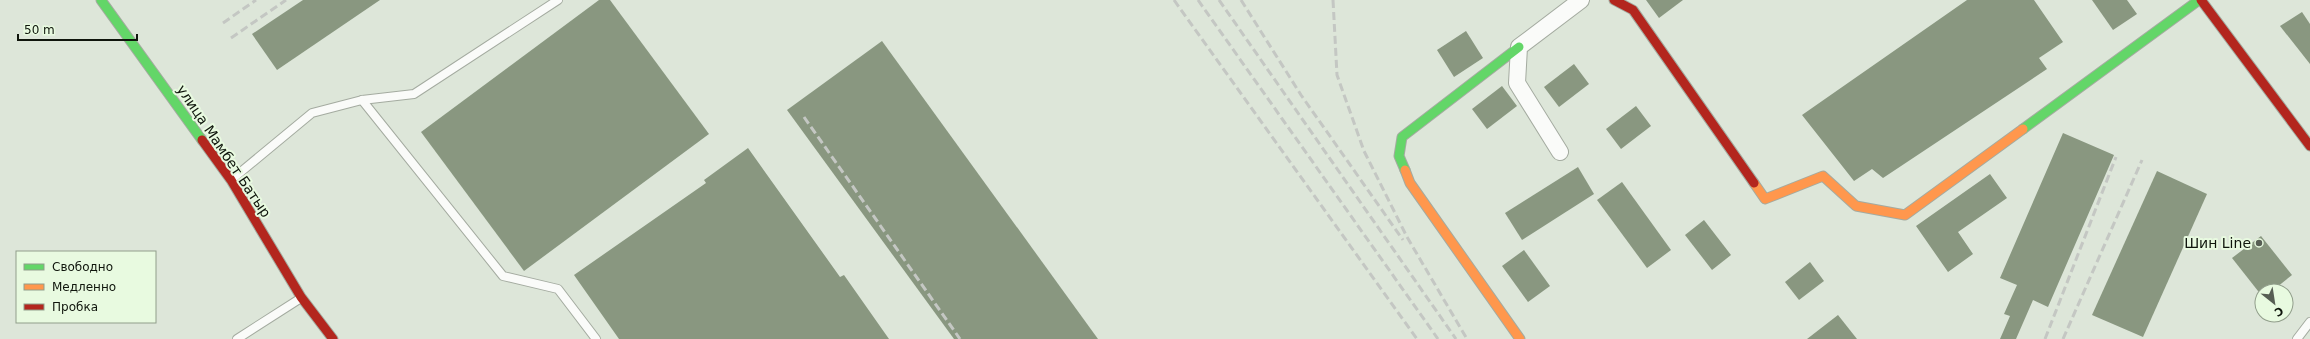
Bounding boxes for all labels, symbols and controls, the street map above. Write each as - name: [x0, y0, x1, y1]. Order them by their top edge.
- scale bar: [18, 16, 137, 42]
- text: 50 m: [24, 23, 55, 37]
- street label: улица Мамбет Батыр: [174, 82, 274, 220]
- place label: Шин Line: [2184, 235, 2251, 251]
- marker: Шин Line: [2254, 238, 2264, 248]
- legend: [16, 251, 156, 323]
- text: Свободно: [52, 260, 113, 274]
- text: Медленно: [52, 280, 116, 294]
- north arrow: [2254, 283, 2294, 323]
- text: Пробка: [52, 300, 98, 314]
- text: С: [2272, 304, 2285, 319]

